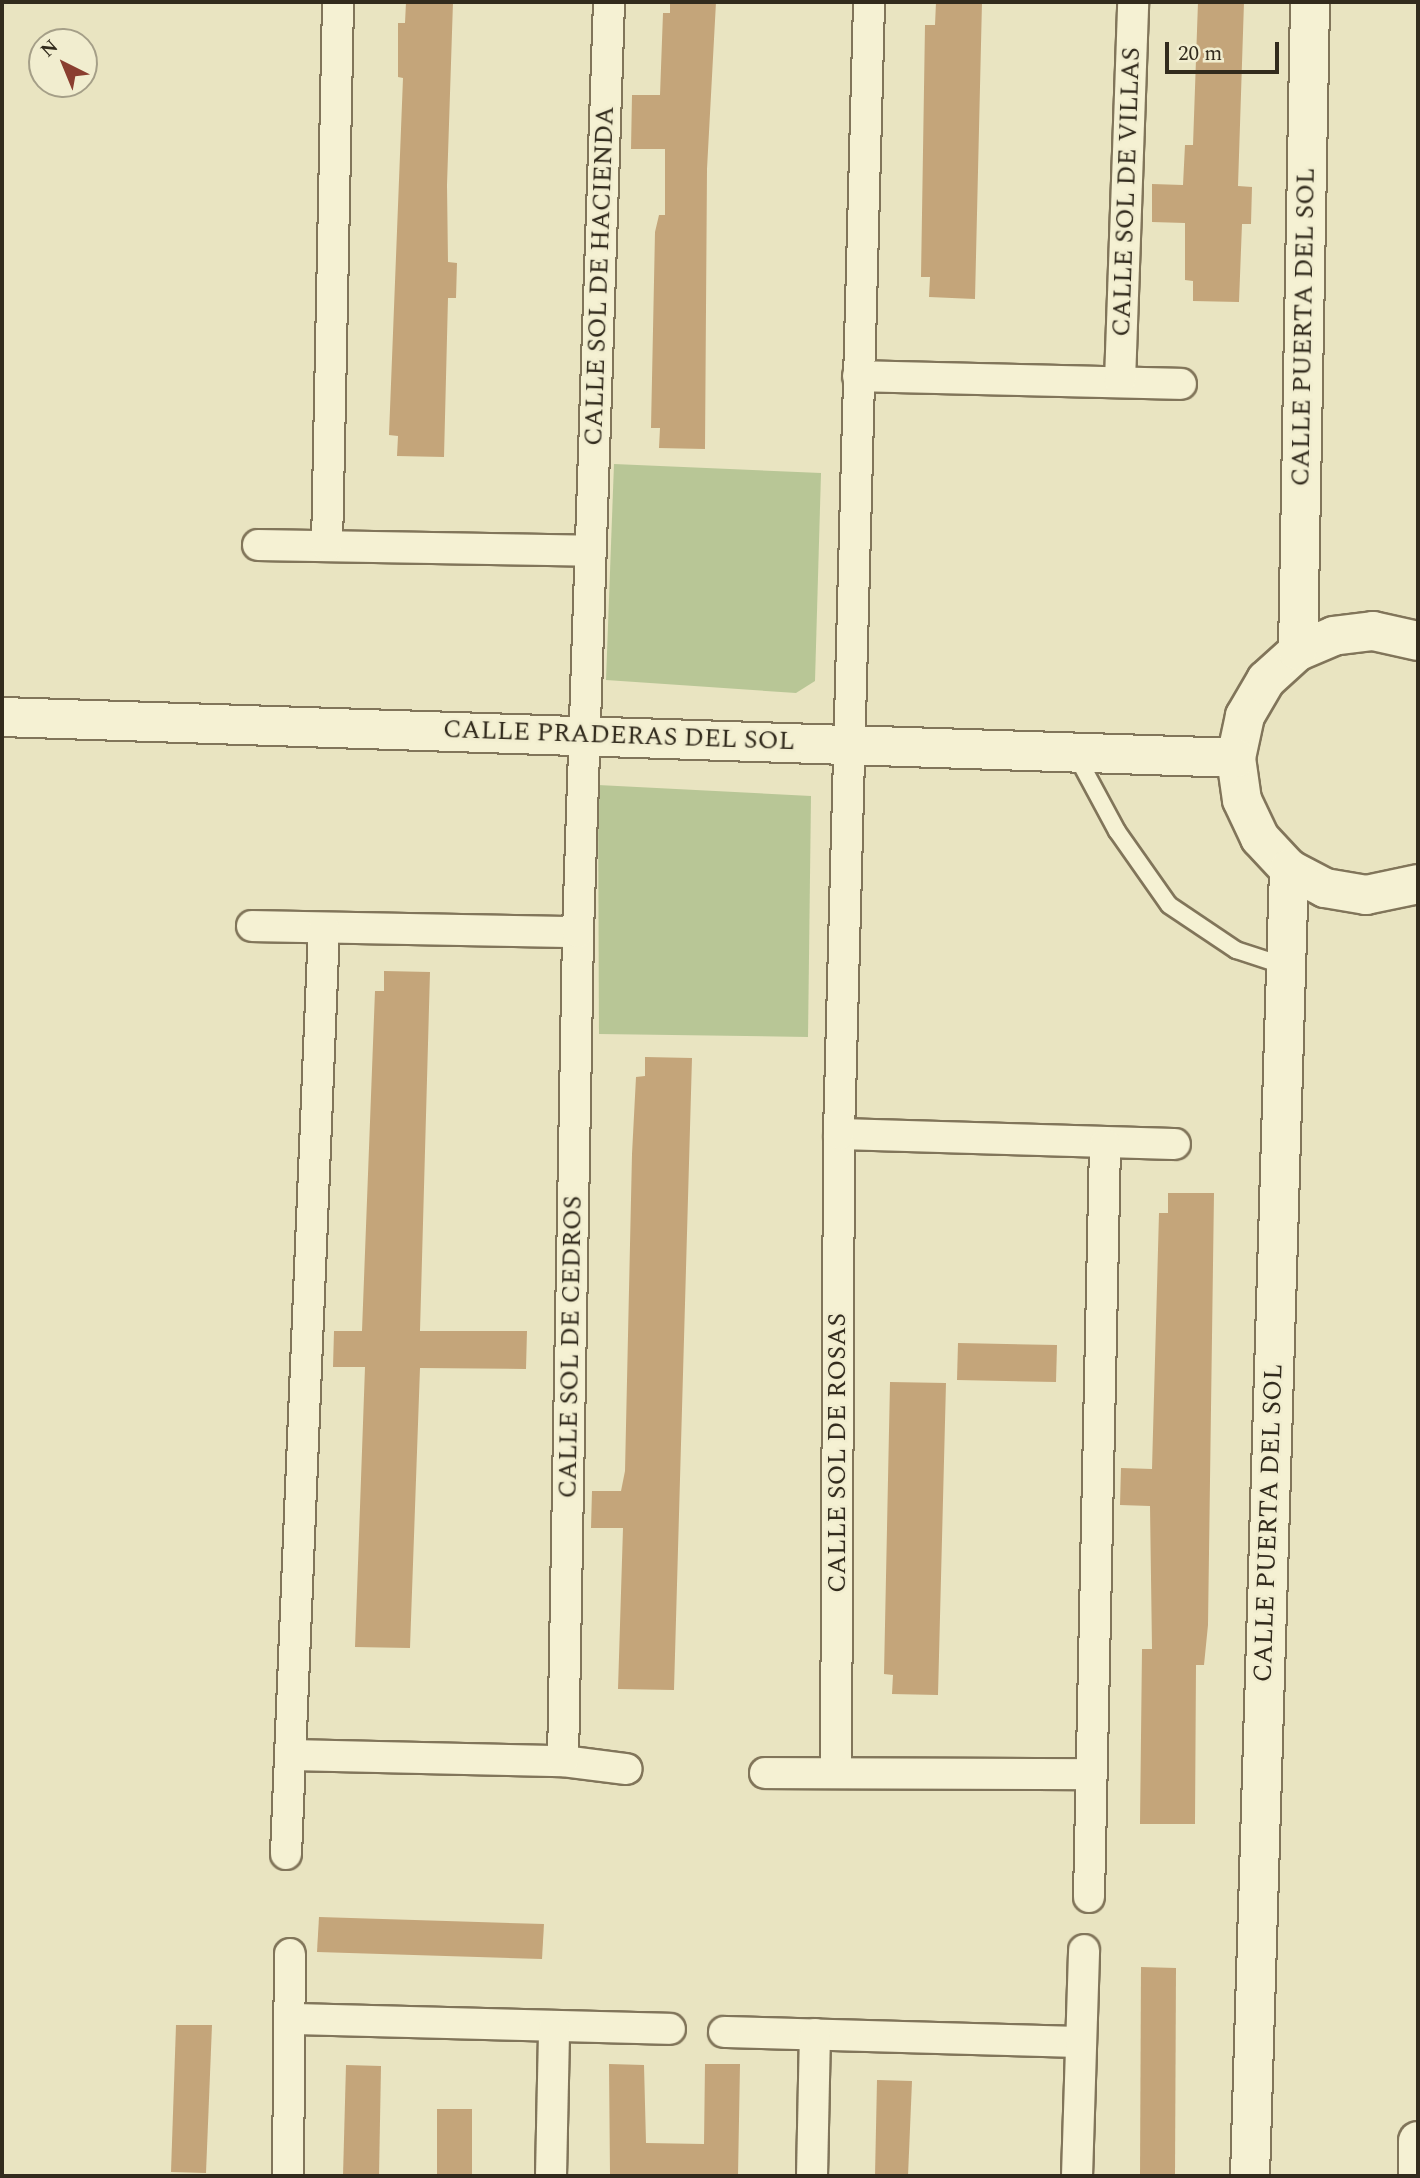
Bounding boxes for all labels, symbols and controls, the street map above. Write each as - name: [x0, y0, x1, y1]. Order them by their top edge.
- north arrow: [28, 28, 98, 98]
- scale bar: [1168, 28, 1282, 72]
- text: N: [34, 33, 65, 65]
- text: 20 m: [1178, 38, 1222, 70]
- street label: CALLE SOL DE VILLAS: [1106, 47, 1148, 337]
- street label: CALLE SOL DE HACIENDA: [578, 106, 622, 446]
- street label: CALLE PUERTA DEL SOL: [1286, 167, 1322, 487]
- street label: CALLE PRADERAS DEL SOL: [442, 714, 796, 758]
- street label: CALLE SOL DE CEDROS: [553, 1195, 589, 1499]
- street label: CALLE SOL DE ROSAS: [822, 1313, 854, 1593]
- street label: CALLE PUERTA DEL SOL: [1248, 1363, 1290, 1683]

